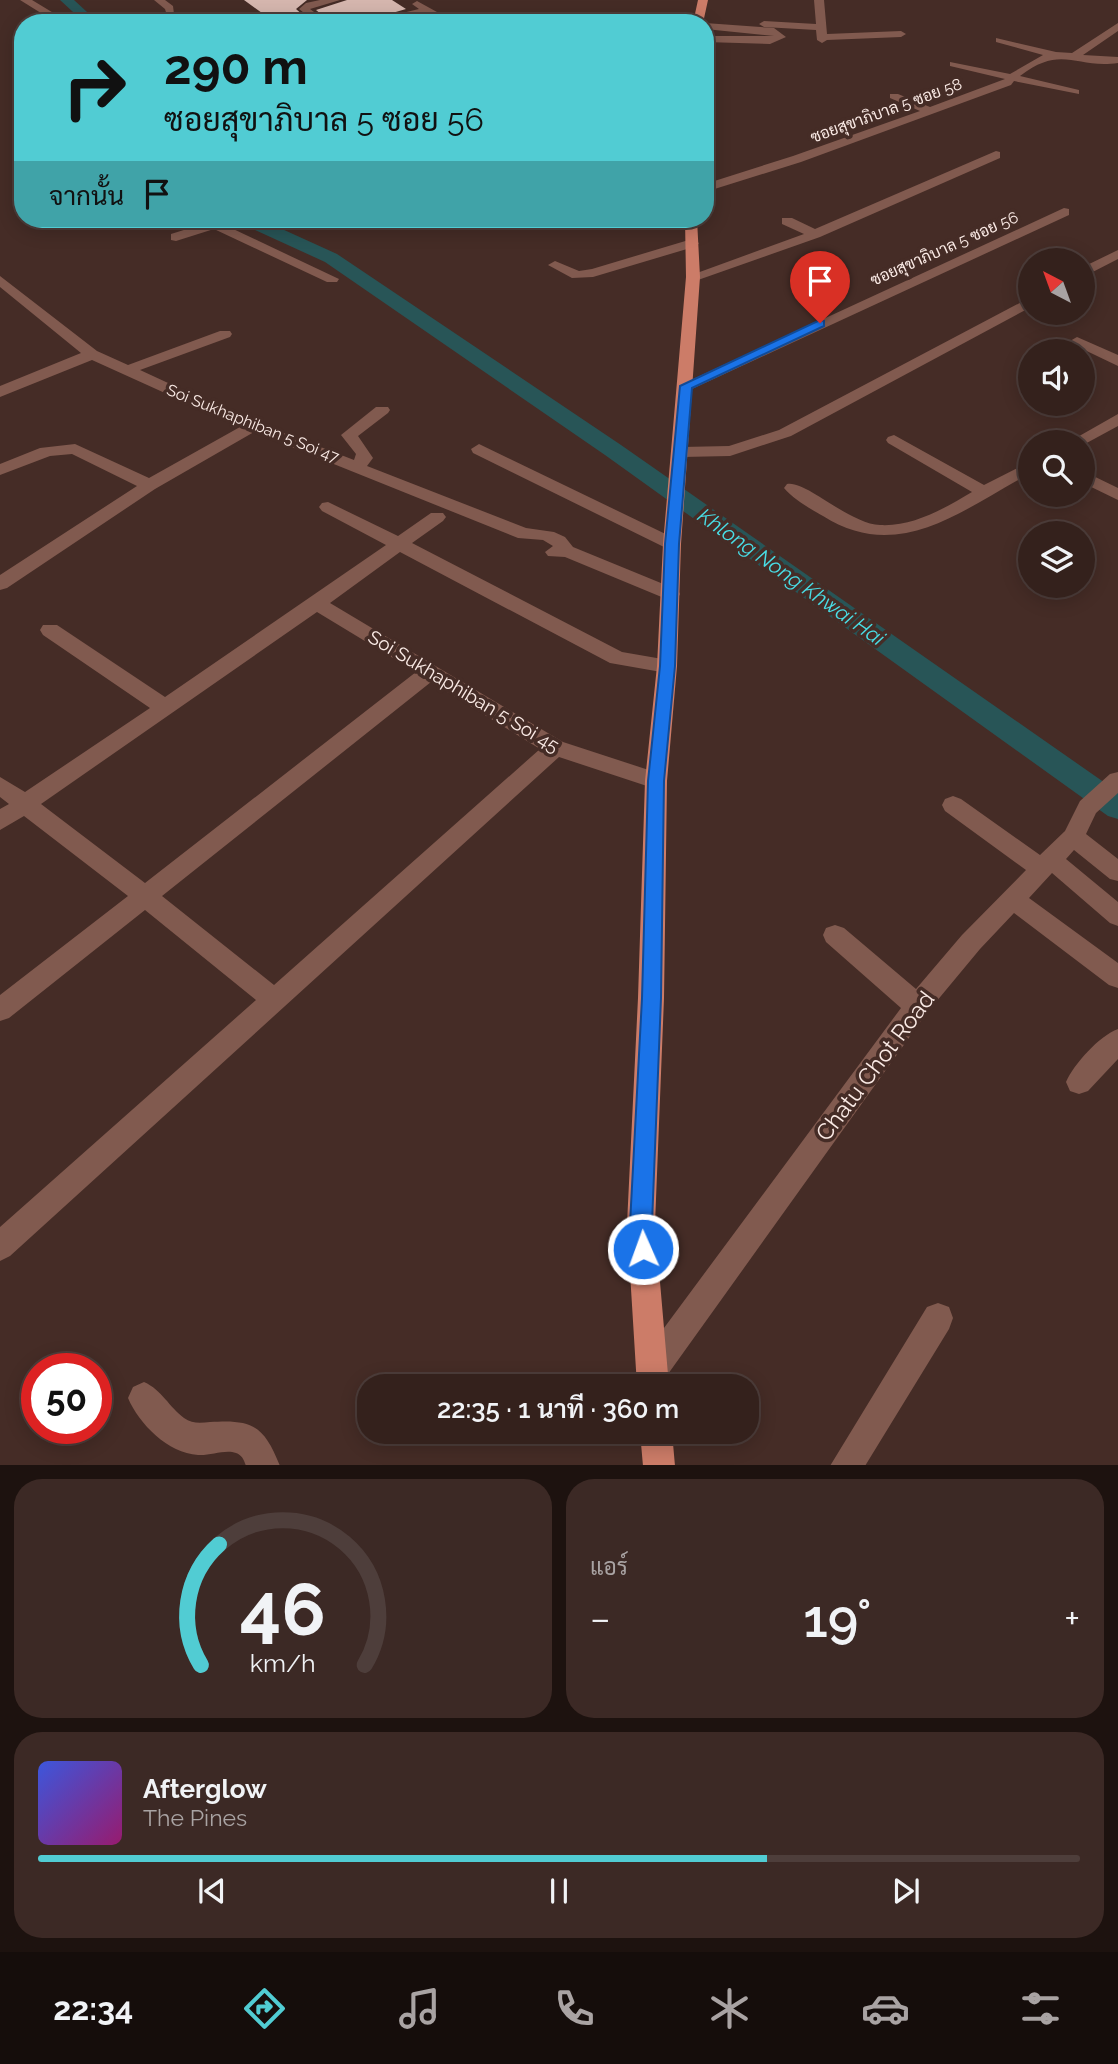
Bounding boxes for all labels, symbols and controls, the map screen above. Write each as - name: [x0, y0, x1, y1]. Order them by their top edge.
- text: 290 m: [164, 38, 308, 95]
- icon: right: [49, 42, 140, 133]
- street label: ซอยสุขาภิบาล 5 ซอย 58: [808, 74, 965, 149]
- text: ซอยสุขาภิบาล 5 ซอย 56: [164, 101, 484, 138]
- icon: arrive: [138, 175, 176, 213]
- text: จากนั้น: [49, 181, 124, 211]
- street label: ซอยสุขาภิบาล 5 ซอย 56: [867, 207, 1022, 291]
- north arrow: [1018, 248, 1096, 326]
- map controls: [1018, 248, 1095, 598]
- pin: [790, 251, 850, 323]
- icon: arrive: [801, 262, 839, 300]
- button: sound: [1018, 339, 1095, 416]
- street label: Soi Sukhaphiban 5 Soi 47: [164, 380, 342, 467]
- button: search: [1018, 430, 1095, 507]
- water label: Khlong Nong Khwai Hai: [693, 503, 890, 651]
- button: layers: [1018, 521, 1095, 598]
- street label: Soi Sukhaphiban 5 Soi 45: [365, 625, 563, 757]
- street label: Chatu Chot Road: [810, 986, 940, 1146]
- position arrow: [606, 1212, 680, 1286]
- speed limit sign: 50: [21, 1353, 112, 1444]
- text: 22:35 · 1 นาที · 360 m: [437, 1394, 679, 1424]
- text: แอร์: [590, 1553, 628, 1580]
- text: 46: [240, 1567, 326, 1652]
- text: 19°: [803, 1588, 871, 1649]
- text: −: [590, 1596, 610, 1641]
- text: +: [1064, 1596, 1080, 1641]
- text: km/h: [250, 1647, 316, 1677]
- text: Afterglow: [143, 1774, 267, 1804]
- text: The Pines: [143, 1804, 247, 1831]
- icon: previous: [193, 1872, 231, 1910]
- icon: pause: [540, 1872, 578, 1910]
- icon: next: [887, 1872, 925, 1910]
- icon: directions: [240, 1984, 289, 2033]
- icon: music: [395, 1984, 444, 2033]
- icon: phone: [550, 1984, 599, 2033]
- icon: climate: [705, 1984, 754, 2033]
- icon: car: [861, 1984, 910, 2033]
- icon: filters: [1016, 1984, 1065, 2033]
- text: 22:34: [53, 1990, 133, 2027]

